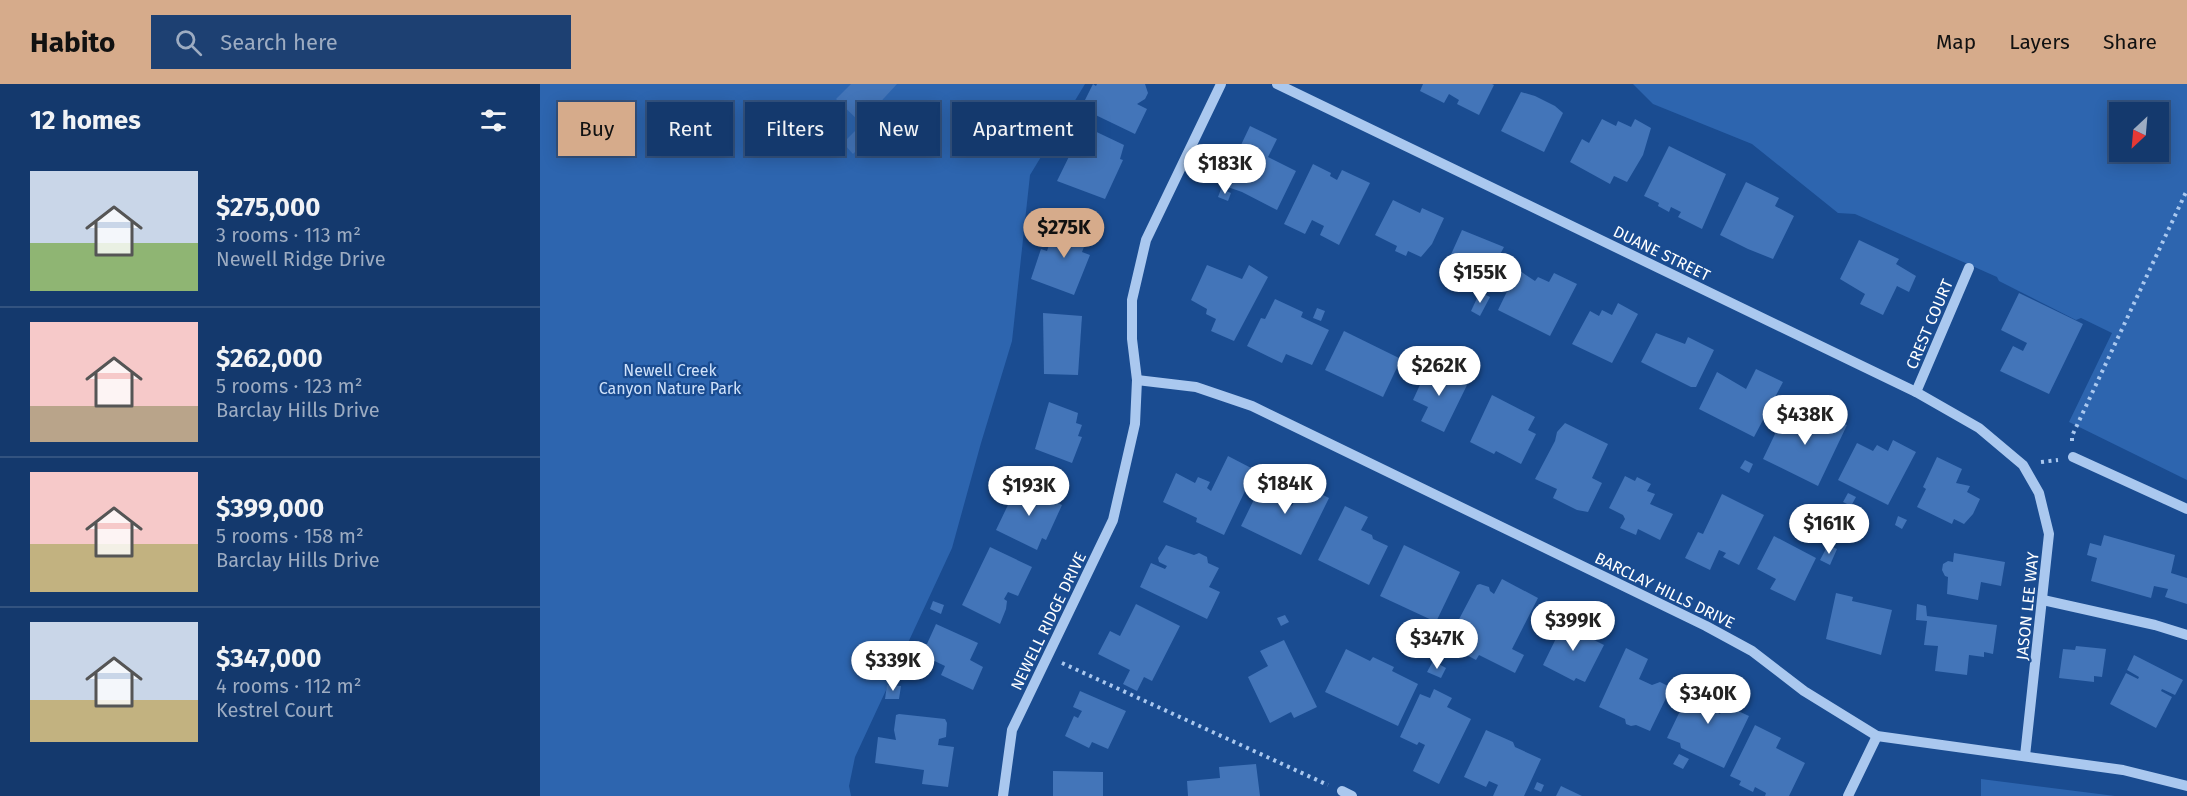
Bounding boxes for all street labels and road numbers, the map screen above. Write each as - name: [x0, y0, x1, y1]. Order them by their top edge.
- street label: DUANE STREET: [1610, 222, 1714, 285]
- street label: CREST COURT: [1902, 276, 1957, 372]
- street label: BARCLAY HILLS DRIVE: [1592, 548, 1738, 633]
- street label: NEWELL RIDGE DRIVE: [1007, 549, 1090, 693]
- street label: JASON LEE WAY: [2012, 551, 2043, 661]

